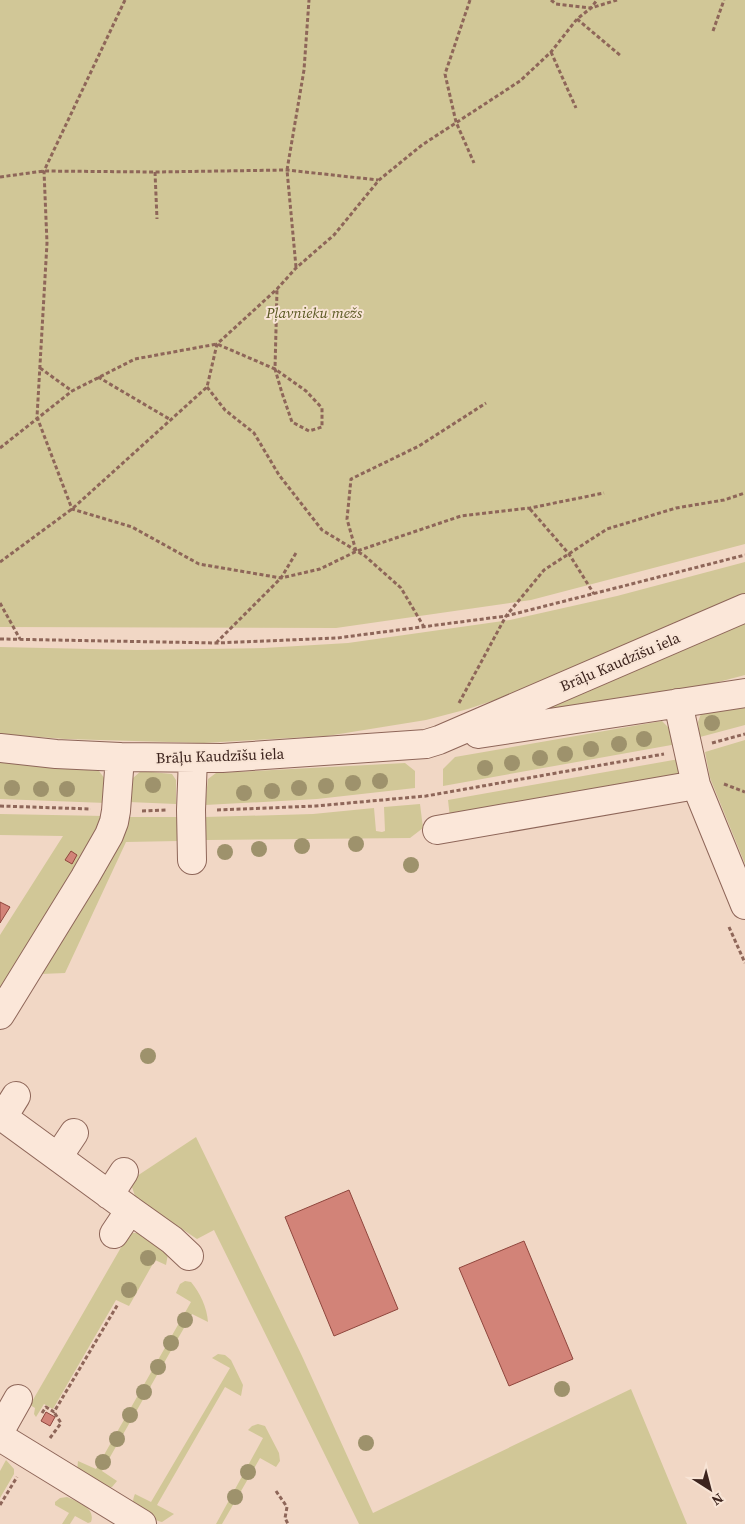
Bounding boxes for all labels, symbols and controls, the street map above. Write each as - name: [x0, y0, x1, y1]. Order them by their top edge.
- park label: Pļavnieku mežs: [265, 302, 363, 323]
- street label: Brāļu Kaudzīšu iela: [557, 627, 683, 696]
- street label: Brāļu Kaudzīšu iela: [155, 743, 285, 768]
- north arrow: [685, 1464, 735, 1514]
- text: N: [708, 1488, 728, 1511]

